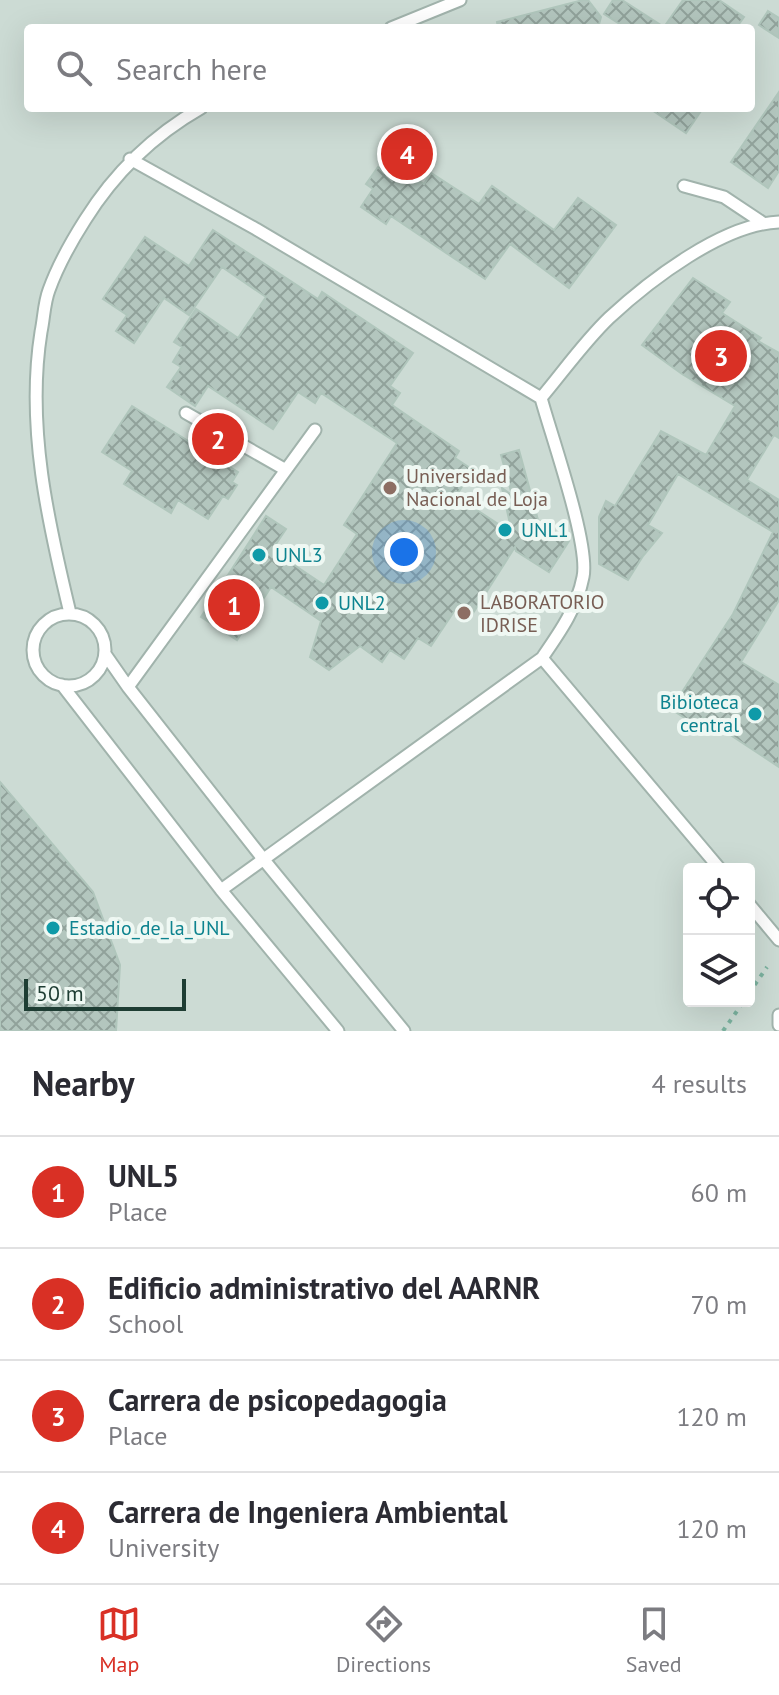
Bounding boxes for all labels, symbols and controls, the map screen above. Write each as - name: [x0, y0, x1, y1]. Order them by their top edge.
- search box: [24, 24, 755, 112]
- icon: search: [52, 46, 96, 90]
- text: Search here: [116, 49, 267, 88]
- pin: 4: [381, 124, 433, 184]
- pin: 3: [695, 326, 747, 386]
- pin: 2: [192, 409, 244, 469]
- place label: Universidad Nacional de Loja: [406, 463, 548, 512]
- marker: Universidad Nacional de Loja: [381, 479, 399, 497]
- place label: UNL1: [521, 517, 569, 543]
- marker: UNL1: [496, 521, 514, 539]
- your location: [384, 532, 424, 572]
- place label: UNL3: [275, 542, 323, 568]
- marker: UNL3: [250, 546, 268, 564]
- pin: 1: [208, 575, 260, 635]
- place label: LABORATORIO IDRISE: [480, 589, 604, 638]
- place label: UNL2: [338, 590, 386, 616]
- marker: UNL2: [313, 594, 331, 612]
- marker: LABORATORIO IDRISE: [455, 604, 473, 622]
- place label: Bibioteca central: [660, 689, 739, 738]
- marker: Bibioteca central: [746, 705, 764, 723]
- map controls: [683, 863, 755, 1007]
- button: locate: [683, 863, 755, 935]
- place label: Estadio_de_la_UNL: [69, 915, 230, 941]
- marker: Estadio_de_la_UNL: [44, 919, 62, 937]
- button: layers: [683, 935, 755, 1007]
- scale bar: [24, 975, 186, 1011]
- text: 50 m: [36, 979, 84, 1007]
- text: Nearby: [32, 1061, 134, 1105]
- text: 4 results: [652, 1067, 747, 1100]
- text: UNL5: [108, 1156, 179, 1195]
- text: 1: [51, 1176, 65, 1209]
- text: 60 m: [691, 1176, 747, 1209]
- text: Place: [108, 1195, 167, 1228]
- text: Edificio administrativo del AARNR: [108, 1268, 540, 1307]
- text: 2: [51, 1288, 65, 1321]
- text: 70 m: [691, 1288, 747, 1321]
- text: School: [108, 1307, 183, 1340]
- text: Carrera de psicopedagogia: [108, 1380, 447, 1419]
- text: 3: [51, 1400, 65, 1433]
- text: 120 m: [676, 1400, 747, 1433]
- text: Place: [108, 1419, 167, 1452]
- text: Carrera de Ingeniera Ambiental: [108, 1492, 508, 1531]
- text: 4: [51, 1512, 65, 1545]
- text: 120 m: [676, 1512, 747, 1545]
- text: University: [108, 1531, 219, 1564]
- tab: Map: [97, 1602, 141, 1678]
- tab: Directions: [336, 1602, 431, 1678]
- tab: Saved: [626, 1602, 682, 1678]

